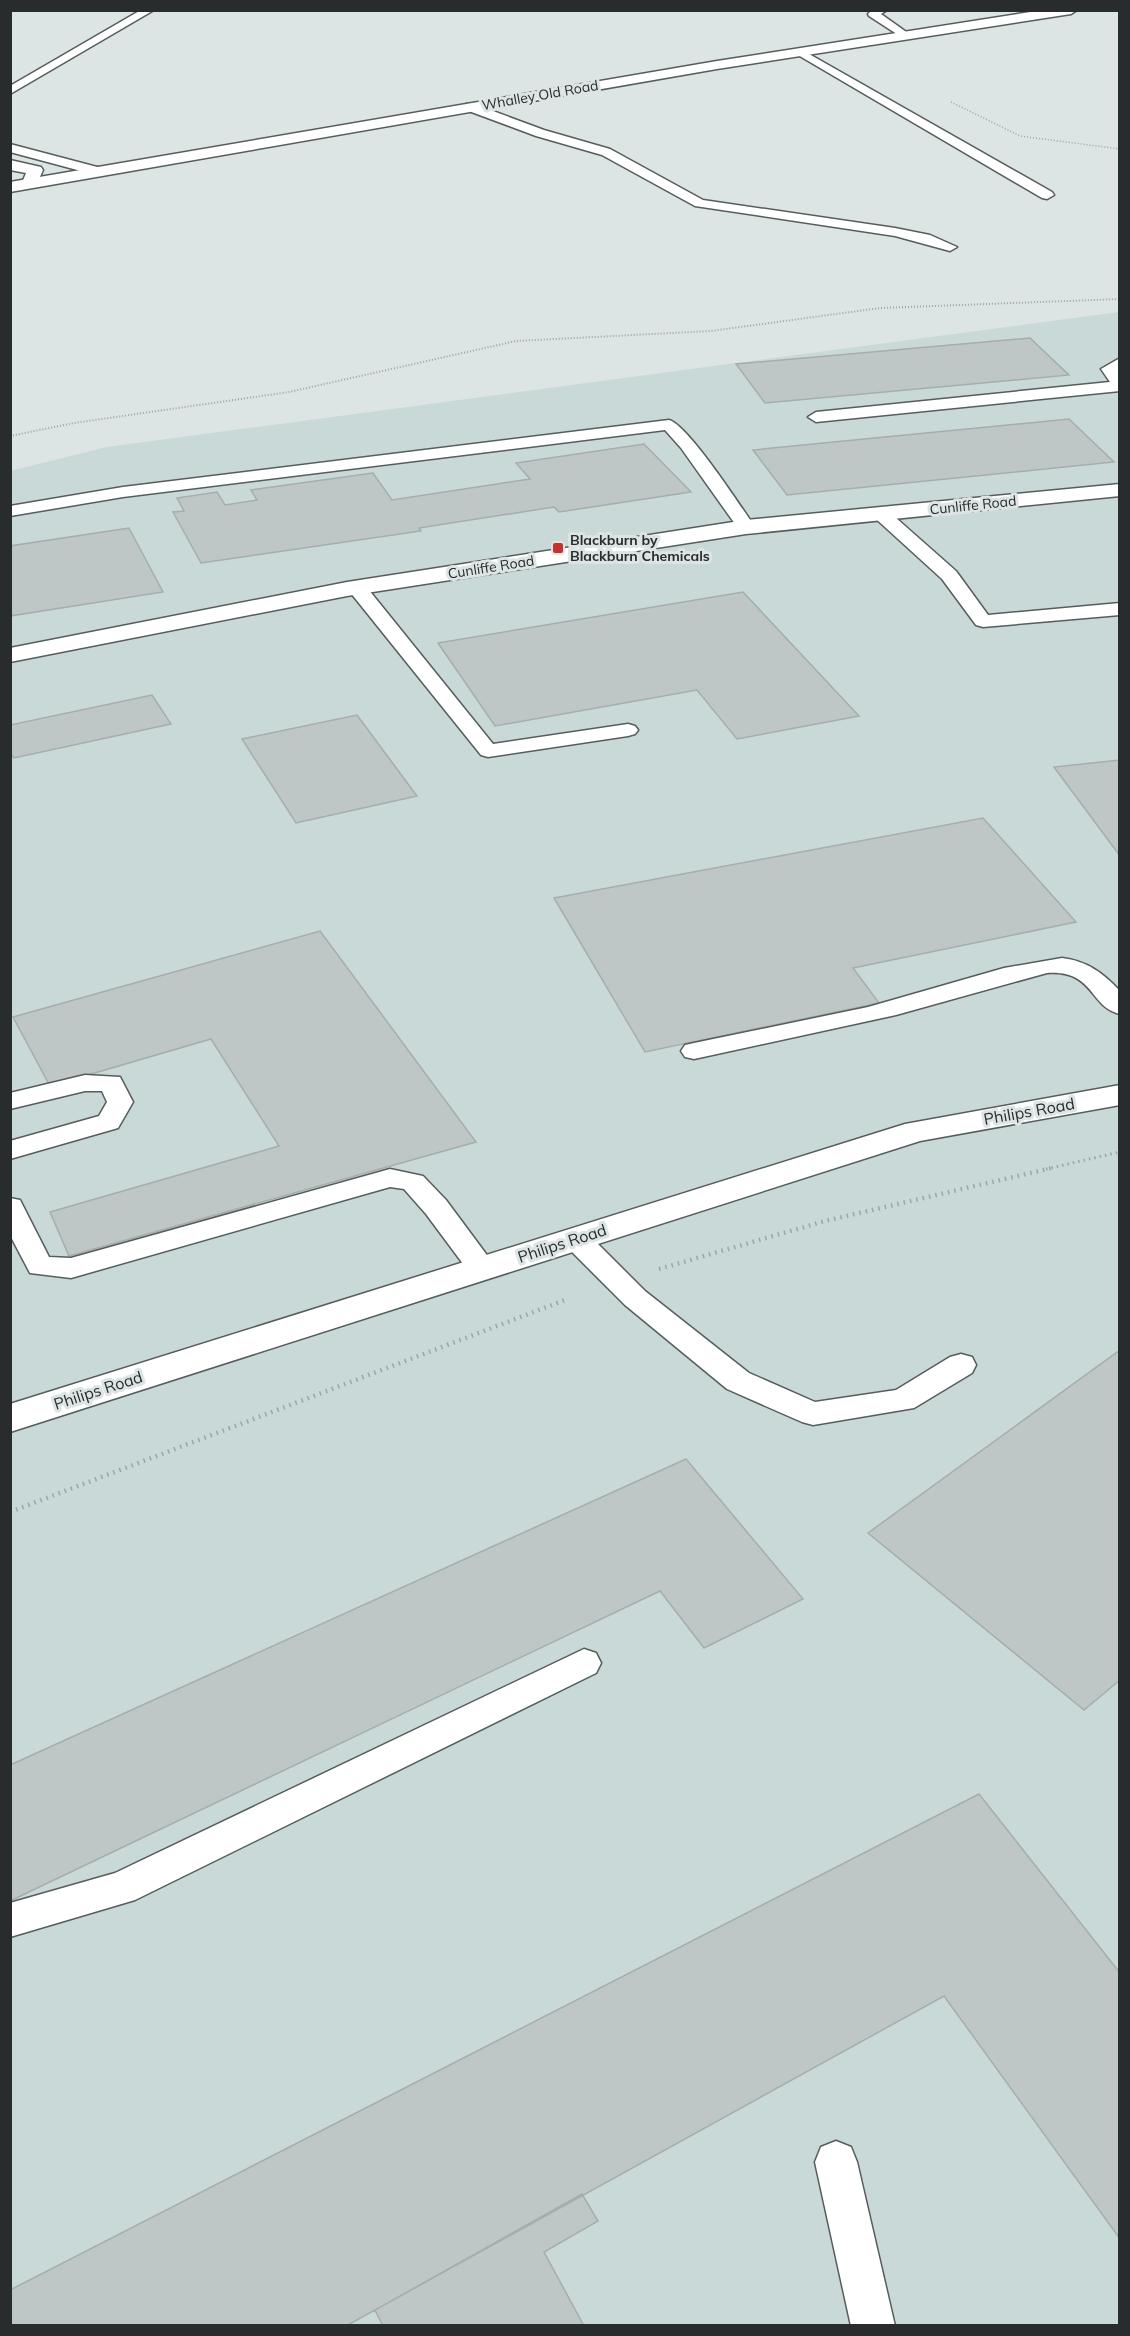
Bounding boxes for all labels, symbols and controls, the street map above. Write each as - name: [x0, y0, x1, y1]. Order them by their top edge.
- street label: Whalley Old Road: [480, 76, 600, 114]
- street label: Cunliffe Road: [929, 492, 1017, 518]
- place label: Blackburn by Blackburn Chemicals: [570, 531, 710, 565]
- marker: Blackburn by Blackburn Chemicals: [551, 541, 565, 555]
- street label: Cunliffe Road: [447, 551, 535, 583]
- street label: Philips Road: [982, 1093, 1076, 1129]
- street label: Philips Road: [515, 1219, 609, 1267]
- street label: Philips Road: [51, 1366, 145, 1414]

